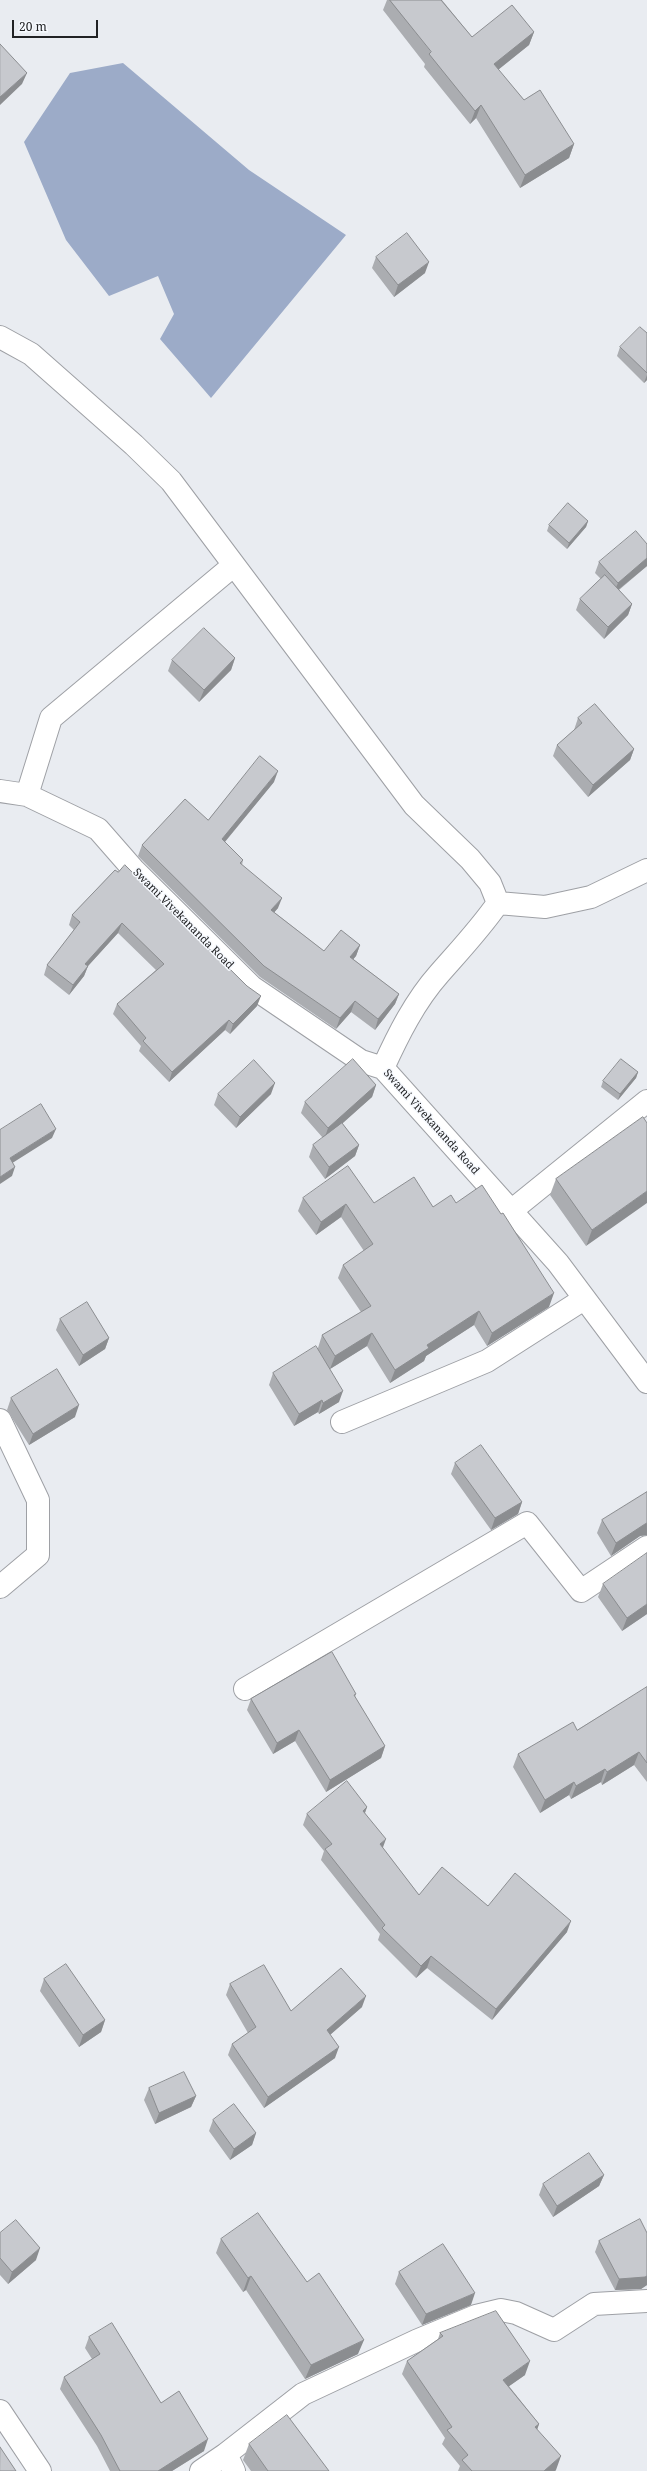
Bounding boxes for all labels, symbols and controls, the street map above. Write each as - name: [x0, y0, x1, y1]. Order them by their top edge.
- scale bar: [14, 12, 100, 38]
- text: 20 m: [19, 18, 47, 35]
- street label: Swami Vivekananda Road: [130, 866, 236, 972]
- street label: Swami Vivekananda Road: [380, 1067, 482, 1177]

